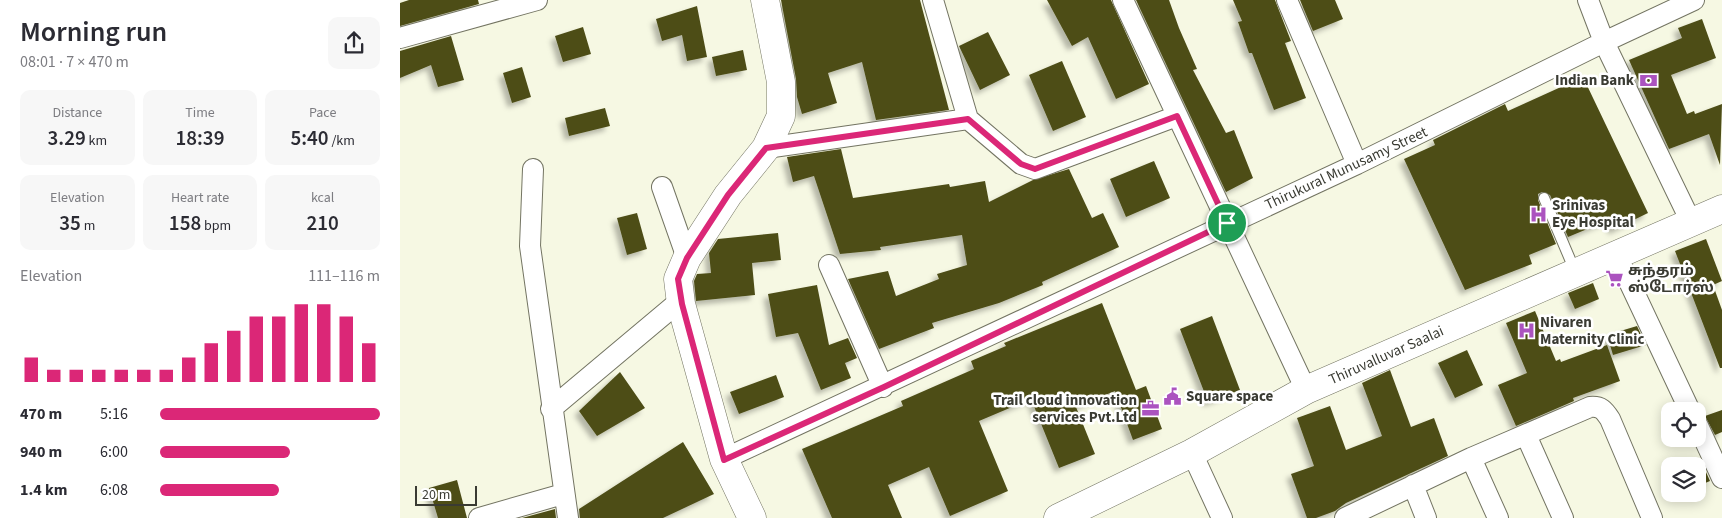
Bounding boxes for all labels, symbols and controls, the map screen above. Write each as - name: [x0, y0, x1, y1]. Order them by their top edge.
- text: Morning run: [20, 12, 167, 52]
- button: share: [328, 17, 380, 69]
- text: 08:01 · 7 × 470 m: [20, 51, 129, 73]
- place label: Indian Bank: [1555, 70, 1635, 91]
- bank icon: Indian Bank: [1638, 70, 1658, 90]
- text: Distance: [52, 103, 102, 123]
- text: Time: [185, 103, 215, 123]
- text: Pace: [309, 103, 336, 123]
- street label: Thirukural Munusamy Street: [1261, 121, 1431, 215]
- text: 3.29: [48, 123, 86, 153]
- text: 18:39: [176, 123, 224, 153]
- text: 5:40: [290, 123, 329, 153]
- text: km: [86, 131, 107, 151]
- text: /km: [329, 131, 355, 151]
- text: Elevation: [50, 188, 105, 208]
- text: Heart rate: [171, 188, 229, 208]
- text: kcal: [311, 188, 334, 208]
- place label: Srinivas Eye Hospital: [1552, 195, 1635, 233]
- pin: [1206, 202, 1248, 244]
- hospital icon: Srinivas Eye Hospital: [1528, 204, 1548, 224]
- text: 35: [59, 208, 81, 238]
- text: 158: [169, 208, 201, 238]
- text: 210: [306, 208, 339, 238]
- icon: arrive: [1213, 209, 1241, 237]
- text: m: [81, 216, 95, 236]
- text: bpm: [201, 216, 231, 236]
- place label: சுந்தரம் ஸ்டோர்ஸ்: [1628, 260, 1714, 298]
- text: Elevation: [20, 265, 82, 287]
- text: 111–116 m: [308, 265, 380, 287]
- supermarket icon: சுந்தரம் ஸ்டோர்ஸ்: [1604, 269, 1624, 289]
- place label: Nivaren Maternity Clinic: [1540, 312, 1644, 350]
- street label: Thiruvalluvar Saalai: [1325, 321, 1447, 390]
- hospital icon: Nivaren Maternity Clinic: [1516, 321, 1536, 341]
- public building icon: Square space: [1162, 386, 1182, 406]
- place label: Square space: [1186, 386, 1274, 407]
- place label: Trail cloud innovation services Pvt.Ltd: [993, 390, 1137, 428]
- office icon: Trail cloud innovation services Pvt.Ltd: [1141, 399, 1161, 419]
- map controls: [1661, 402, 1706, 502]
- button: locate: [1661, 402, 1706, 447]
- text: 470 m: [20, 403, 62, 425]
- text: 5:16: [100, 403, 128, 425]
- text: 940 m: [20, 441, 62, 463]
- text: 6:00: [100, 441, 128, 463]
- button: layers: [1661, 457, 1706, 502]
- text: 1.4 km: [20, 479, 67, 501]
- text: 6:08: [100, 479, 128, 501]
- scale bar: [415, 483, 478, 506]
- text: 20 m: [422, 485, 450, 505]

